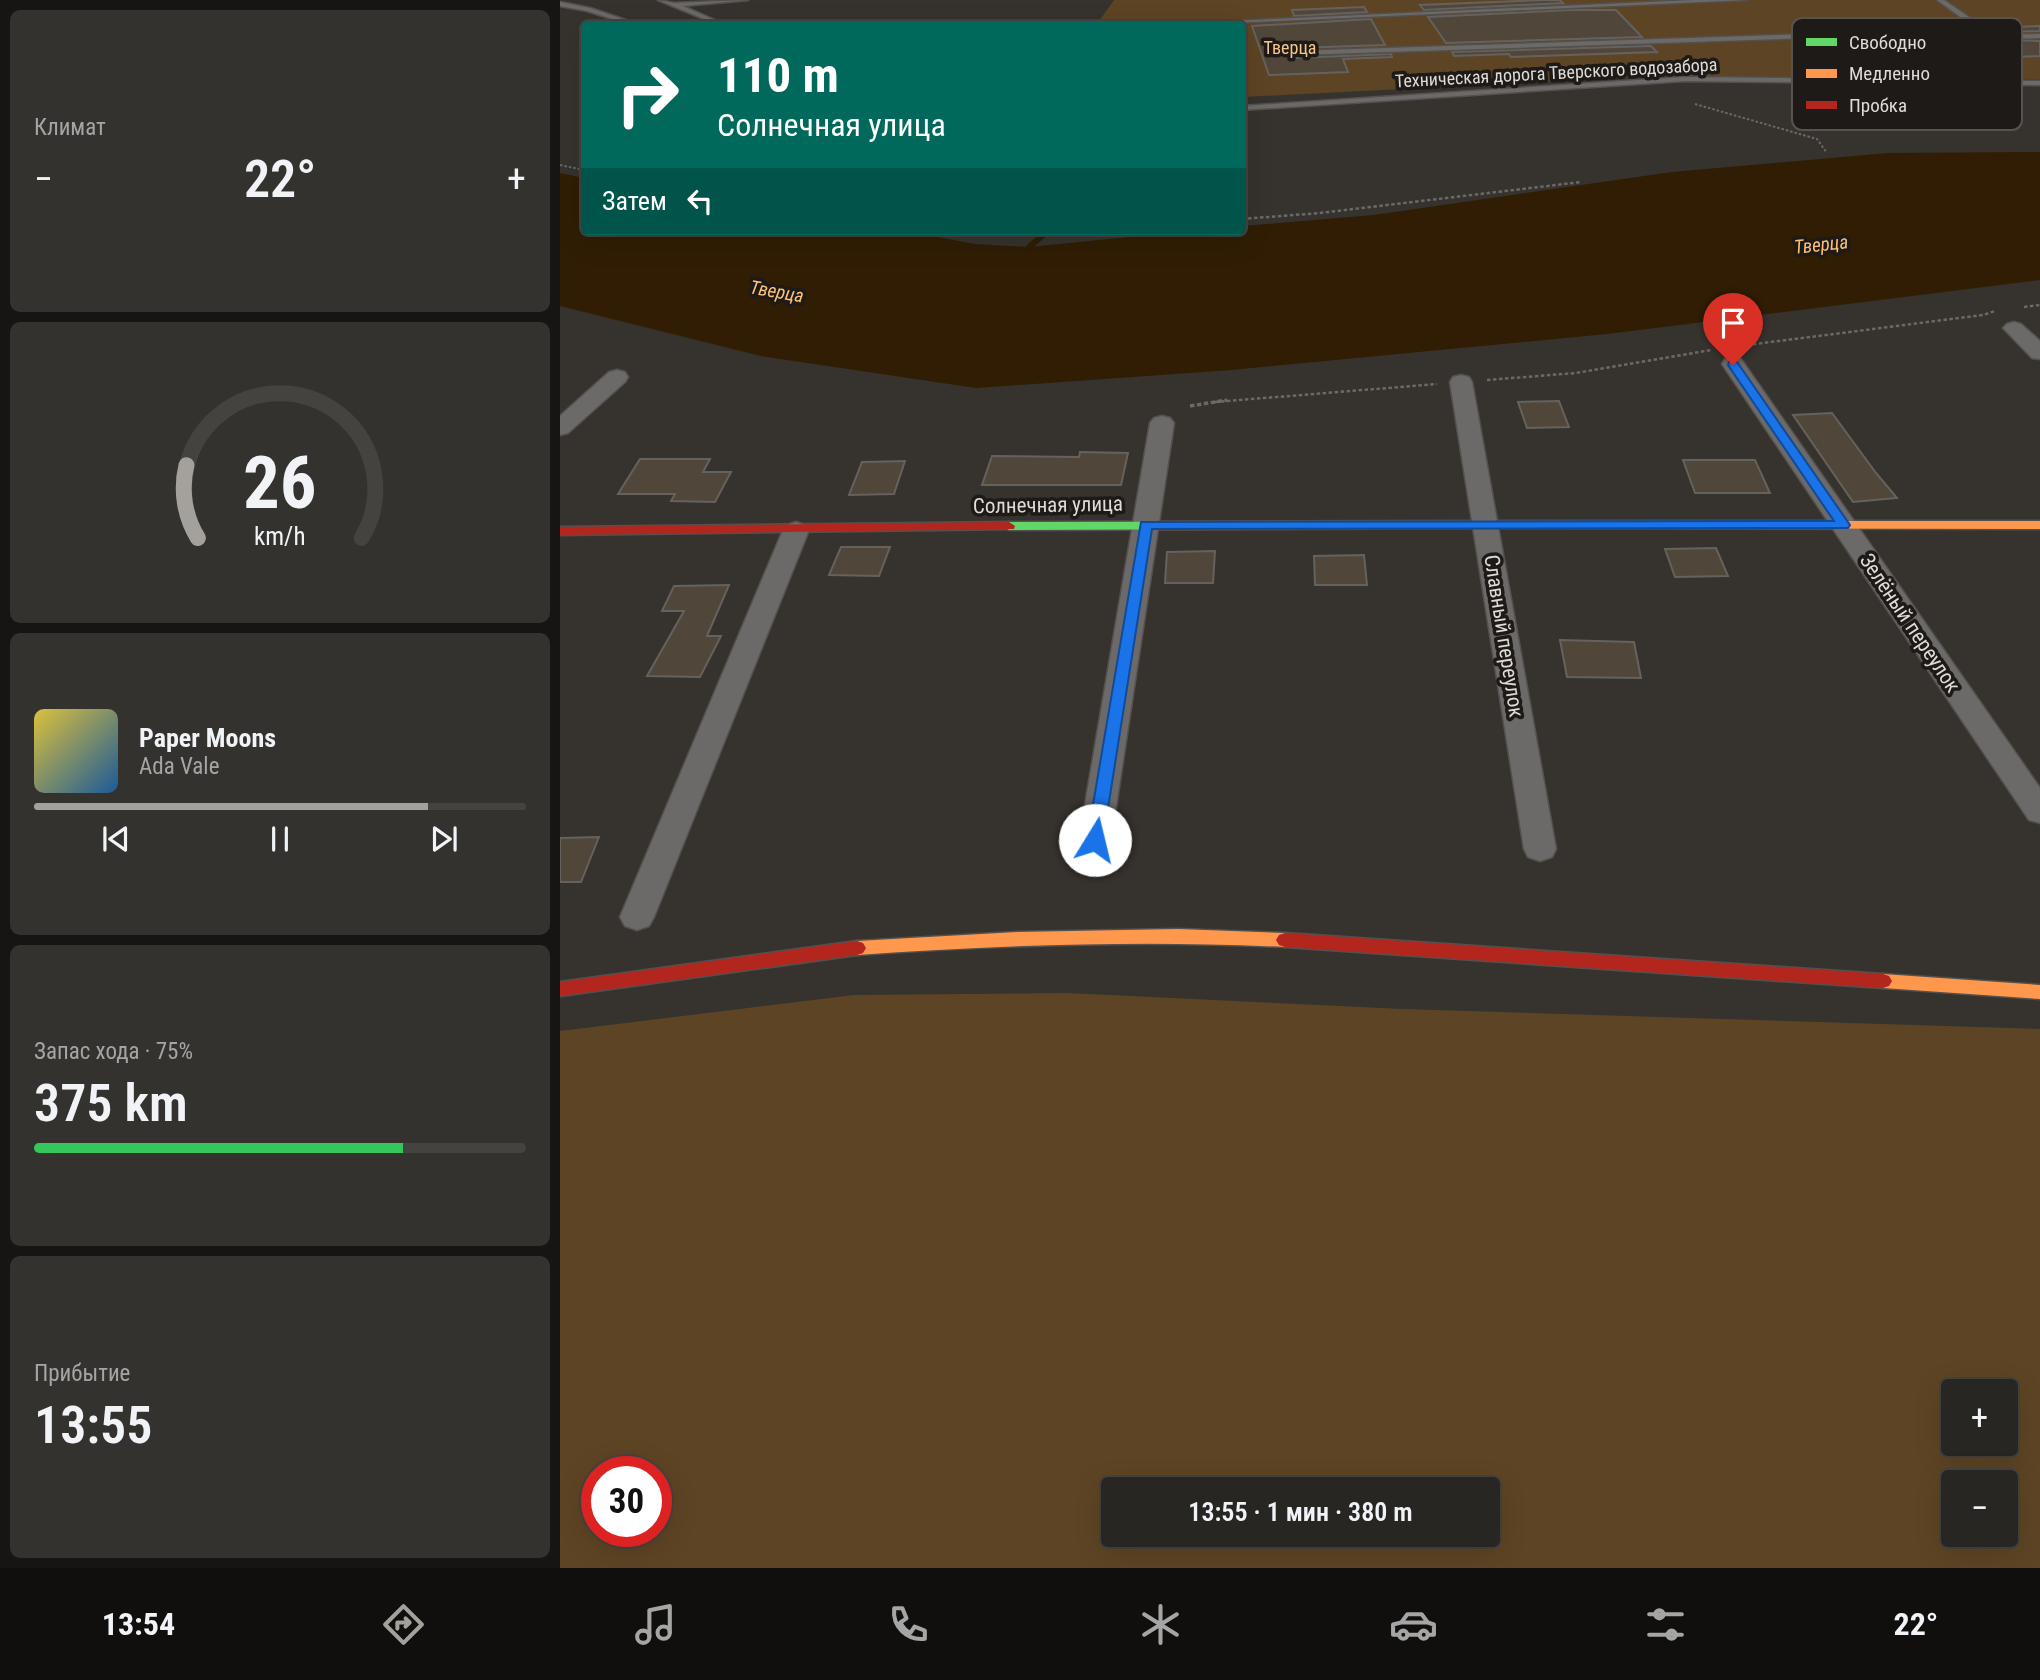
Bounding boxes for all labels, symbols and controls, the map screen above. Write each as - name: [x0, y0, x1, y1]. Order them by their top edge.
- legend: [1792, 18, 2022, 130]
- text: Свободно: [1849, 31, 1926, 54]
- park label: Тверца: [1264, 37, 1316, 58]
- text: 110 m: [717, 47, 839, 104]
- icon: right: [602, 49, 693, 140]
- street label: Техническая дорога Тверского водозабора: [1394, 54, 1718, 91]
- text: Медленно: [1849, 62, 1930, 85]
- text: Пробка: [1849, 94, 1907, 117]
- text: Солнечная улица: [717, 106, 946, 144]
- text: Климат: [34, 114, 106, 141]
- text: 22°: [244, 149, 316, 210]
- text: −: [34, 157, 53, 201]
- text: +: [507, 157, 526, 201]
- icon: left: [681, 182, 719, 220]
- text: Затем: [602, 186, 667, 216]
- water label: Тверца: [1793, 230, 1849, 259]
- water label: Тверца: [748, 275, 806, 308]
- pin: [1703, 293, 1763, 365]
- icon: arrive: [1714, 304, 1752, 342]
- text: 26: [243, 441, 317, 527]
- street label: Солнечная улица: [973, 492, 1123, 518]
- text: km/h: [254, 522, 306, 551]
- street label: Зелёный переулок: [1855, 549, 1965, 697]
- street label: Славный переулок: [1479, 553, 1529, 719]
- text: Paper Moons: [139, 723, 276, 753]
- text: Ada Vale: [139, 753, 219, 780]
- position arrow: [1058, 803, 1132, 877]
- icon: previous: [97, 820, 135, 858]
- icon: pause: [261, 820, 299, 858]
- icon: next: [425, 820, 463, 858]
- text: Запас хода · 75%: [34, 1038, 193, 1065]
- text: 375 km: [34, 1073, 188, 1134]
- text: Прибытие: [34, 1360, 130, 1387]
- map controls: [1941, 1379, 2018, 1547]
- button: +: [1941, 1379, 2018, 1456]
- text: 13:55: [34, 1395, 152, 1456]
- speed limit sign: 30: [581, 1456, 672, 1547]
- button: −: [1941, 1470, 2018, 1547]
- text: 13:55 · 1 мин · 380 m: [1188, 1497, 1413, 1527]
- icon: directions: [379, 1600, 428, 1649]
- icon: music: [631, 1600, 680, 1649]
- icon: phone: [884, 1600, 933, 1649]
- icon: climate: [1136, 1600, 1185, 1649]
- icon: car: [1389, 1600, 1438, 1649]
- icon: filters: [1641, 1600, 1690, 1649]
- text: 13:54: [102, 1605, 175, 1643]
- text: 22°: [1893, 1605, 1938, 1643]

